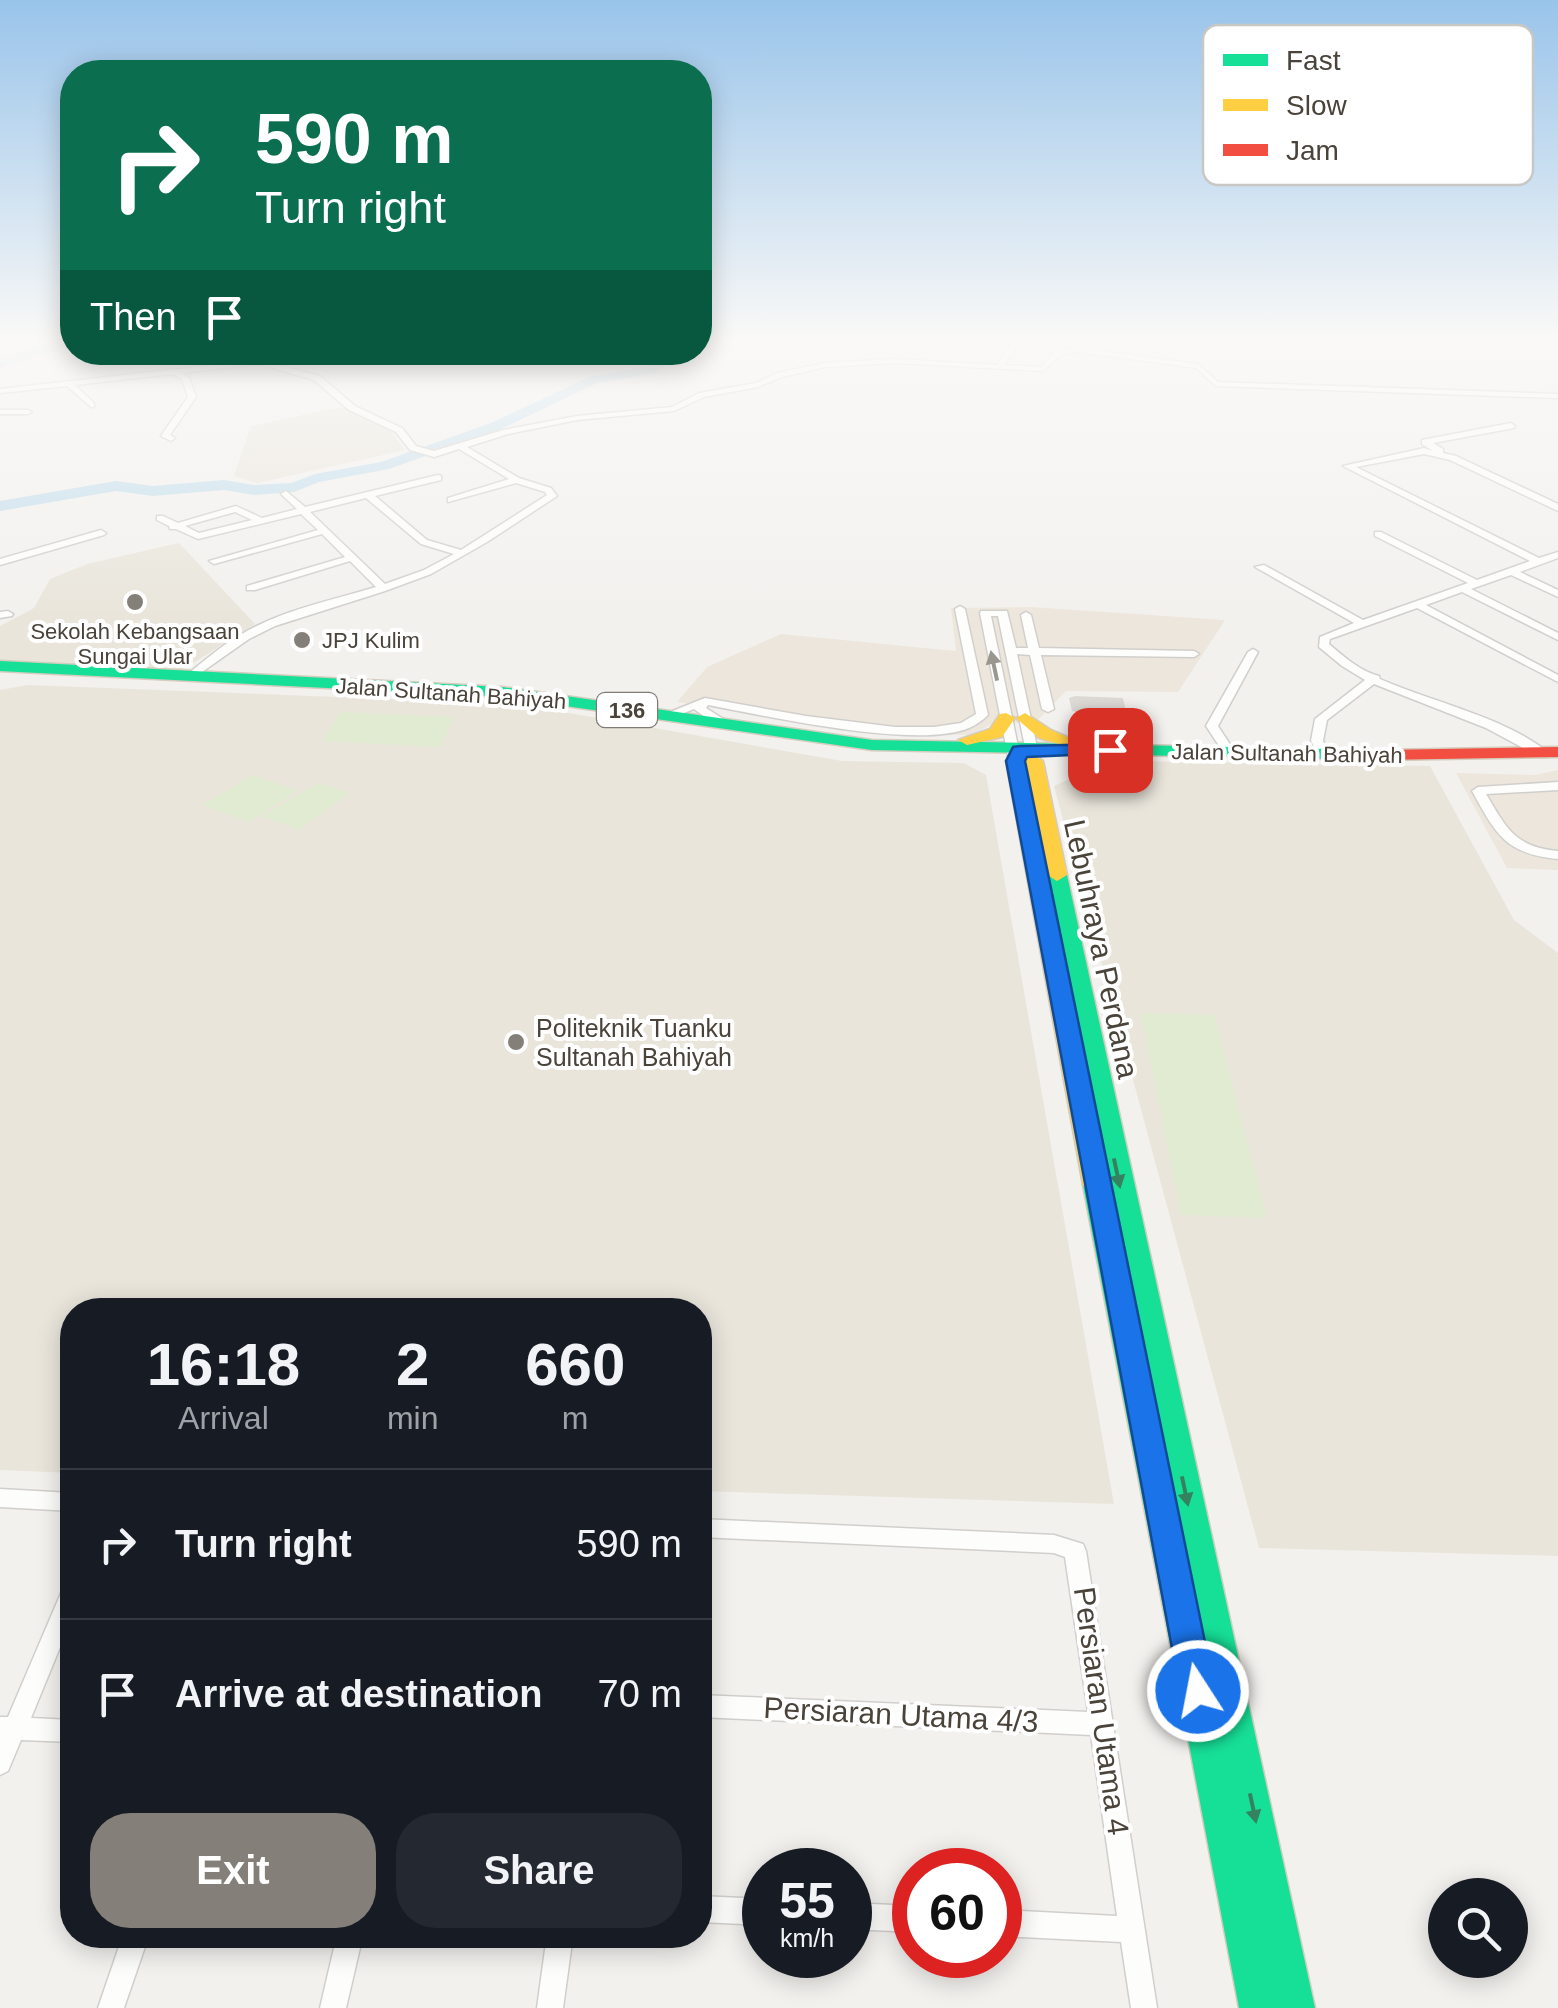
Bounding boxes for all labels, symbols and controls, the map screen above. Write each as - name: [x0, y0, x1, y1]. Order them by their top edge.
- legend: [1203, 25, 1533, 185]
- text: Fast: [1286, 45, 1341, 76]
- text: Slow: [1286, 90, 1347, 121]
- icon: right: [90, 100, 220, 230]
- text: 590 m: [255, 100, 453, 178]
- text: Jam: [1286, 135, 1339, 166]
- text: Turn right: [255, 182, 446, 233]
- icon: arrive: [197, 290, 252, 345]
- text: Then: [90, 296, 177, 338]
- marker: Sekolah Kebangsaan Sungai Ular: [124, 591, 146, 613]
- place label: Sekolah Kebangsaan Sungai Ular: [30, 619, 240, 669]
- place label: JPJ Kulim: [322, 628, 420, 653]
- marker: JPJ Kulim: [291, 629, 313, 651]
- one-way arrow: [986, 650, 1002, 681]
- street label: Jalan Sultanah Bahiyah: [335, 673, 567, 714]
- road number: 136: [597, 693, 657, 727]
- pin: [1068, 708, 1153, 793]
- icon: arrive: [1083, 723, 1138, 778]
- street label: Jalan Sultanah Bahiyah: [1171, 739, 1403, 768]
- street label: Lebuhraya Perdana: [1058, 817, 1145, 1082]
- place label: Politeknik Tuanku Sultanah Bahiyah: [536, 1014, 732, 1071]
- marker: Politeknik Tuanku Sultanah Bahiyah: [505, 1031, 527, 1053]
- one-way arrow: [1109, 1158, 1125, 1189]
- text: 16:18: [147, 1331, 300, 1398]
- text: 2: [396, 1331, 429, 1398]
- text: 660: [525, 1331, 625, 1398]
- text: Arrival: [178, 1400, 269, 1436]
- text: min: [387, 1400, 438, 1436]
- text: m: [562, 1400, 589, 1436]
- one-way arrow: [1177, 1475, 1193, 1506]
- icon: right: [90, 1517, 145, 1572]
- text: Turn right: [175, 1523, 352, 1565]
- text: 590 m: [576, 1523, 682, 1565]
- street label: Persiaran Utama 4: [1068, 1585, 1135, 1837]
- position arrow: [1146, 1639, 1250, 1743]
- icon: arrive: [90, 1667, 145, 1722]
- text: Arrive at destination: [175, 1673, 542, 1715]
- text: 70 m: [598, 1673, 682, 1715]
- street label: Persiaran Utama 4/3: [763, 1691, 1039, 1738]
- one-way arrow: [1245, 1793, 1261, 1824]
- button: Exit: [90, 1813, 376, 1928]
- button: Share: [396, 1813, 682, 1928]
- speed limit sign: 60: [892, 1848, 1022, 1978]
- text: 55: [779, 1873, 835, 1929]
- map controls: [1428, 1878, 1528, 1978]
- button: search: [1428, 1878, 1528, 1978]
- text: km/h: [780, 1924, 834, 1952]

